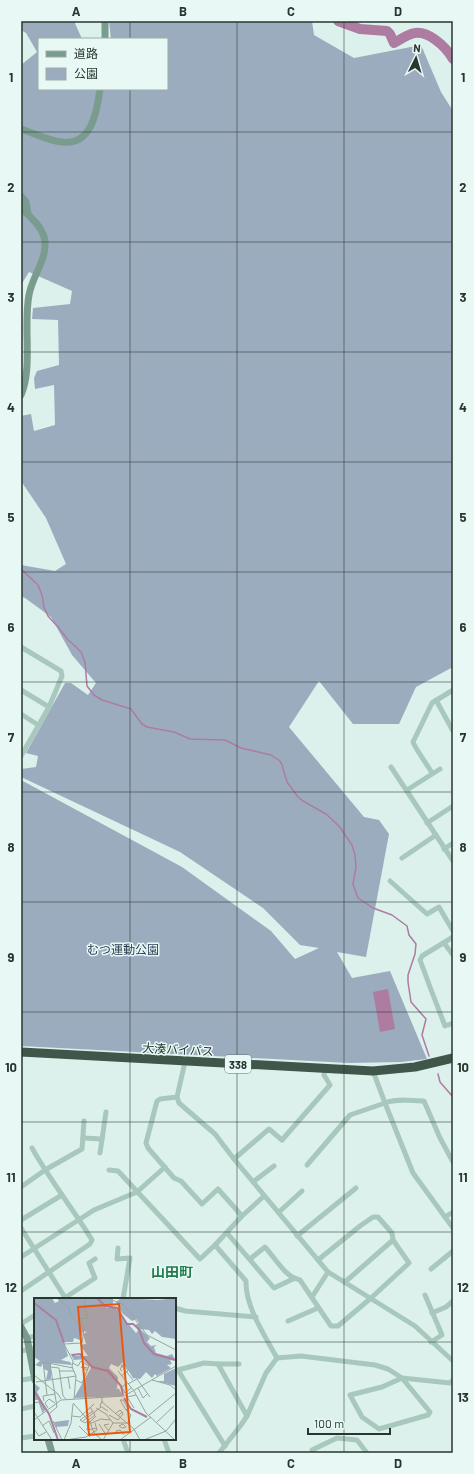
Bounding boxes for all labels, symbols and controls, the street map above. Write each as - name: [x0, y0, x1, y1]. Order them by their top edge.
- text: A: [72, 3, 81, 19]
- text: B: [179, 3, 187, 19]
- text: C: [287, 3, 295, 19]
- text: D: [394, 3, 402, 19]
- legend: [38, 38, 168, 90]
- north arrow: [396, 38, 436, 78]
- text: N: [413, 41, 421, 54]
- text: 道路: [74, 46, 98, 60]
- text: 公園: [74, 66, 98, 80]
- text: 1: [9, 69, 13, 85]
- text: 1: [461, 69, 465, 85]
- text: 2: [7, 179, 15, 195]
- text: 2: [459, 179, 467, 195]
- text: 3: [7, 289, 15, 305]
- text: 3: [459, 289, 467, 305]
- text: 4: [7, 399, 15, 415]
- text: 4: [459, 399, 467, 415]
- text: 5: [7, 509, 15, 525]
- text: 5: [459, 509, 467, 525]
- text: 6: [8, 619, 15, 635]
- text: 6: [460, 619, 467, 635]
- text: 7: [8, 729, 15, 745]
- text: 7: [460, 729, 467, 745]
- text: 8: [7, 839, 15, 855]
- text: 8: [459, 839, 467, 855]
- park label: むつ運動公園: [87, 942, 159, 956]
- text: 9: [8, 949, 15, 965]
- text: 9: [460, 949, 467, 965]
- street label: 大湊バイパス: [142, 1040, 214, 1058]
- road number: 338: [225, 1055, 251, 1073]
- text: 10: [5, 1059, 17, 1075]
- text: 10: [457, 1059, 469, 1075]
- text: 11: [6, 1169, 16, 1185]
- text: 11: [458, 1169, 468, 1185]
- district label: 山田町: [151, 1263, 193, 1280]
- text: 12: [5, 1279, 17, 1295]
- text: 12: [457, 1279, 469, 1295]
- inset map: [34, 1298, 176, 1440]
- text: 13: [5, 1389, 17, 1405]
- text: 13: [457, 1389, 469, 1405]
- scale bar: [308, 1410, 390, 1436]
- text: 100 m: [314, 1416, 344, 1430]
- text: A: [72, 1455, 81, 1471]
- text: B: [179, 1455, 187, 1471]
- text: C: [287, 1455, 295, 1471]
- text: D: [394, 1455, 402, 1471]

